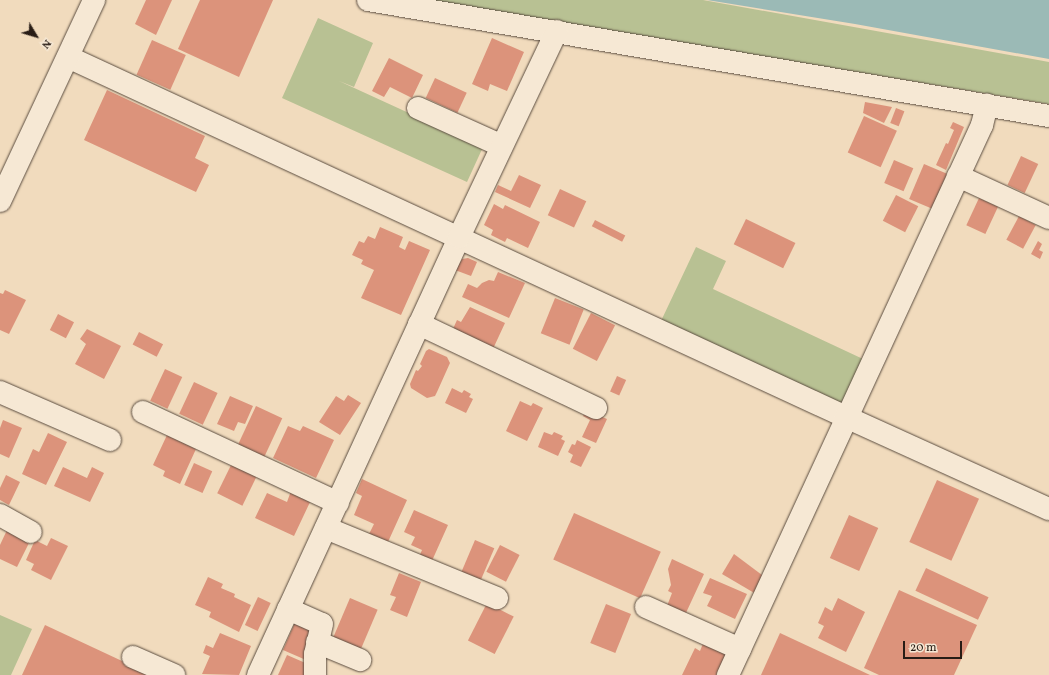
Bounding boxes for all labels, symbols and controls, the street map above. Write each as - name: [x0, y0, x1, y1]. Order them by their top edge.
- north arrow: [16, 16, 56, 56]
- text: N: [37, 36, 54, 51]
- scale bar: [905, 633, 964, 659]
- text: 20 m: [910, 640, 937, 656]

